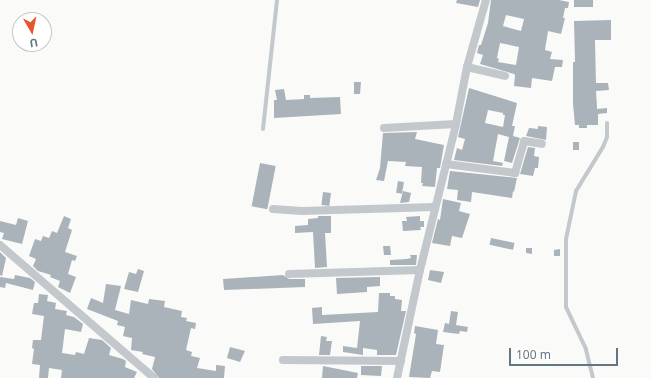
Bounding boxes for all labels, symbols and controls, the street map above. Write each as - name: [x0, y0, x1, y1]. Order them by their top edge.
- north arrow: [12, 12, 52, 52]
- text: U: [29, 35, 39, 51]
- scale bar: [511, 340, 620, 366]
- text: 100 m: [516, 346, 551, 363]

